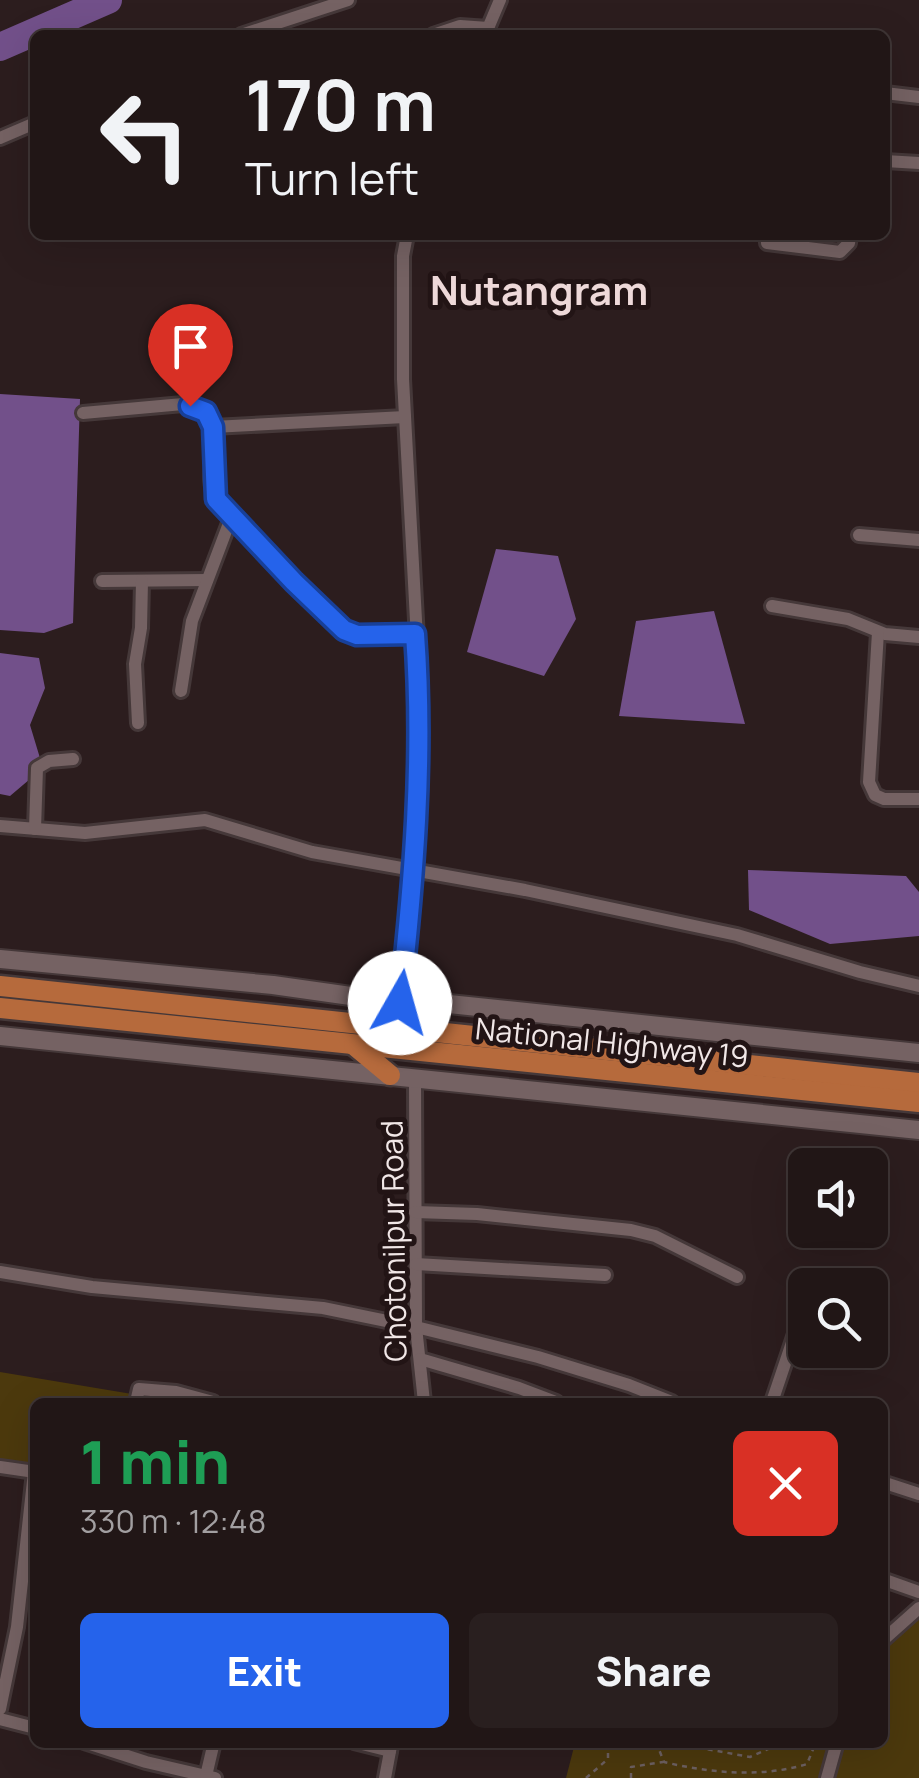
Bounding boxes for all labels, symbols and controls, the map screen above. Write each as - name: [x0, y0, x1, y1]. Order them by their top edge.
- text: 170 m: [245, 56, 436, 152]
- icon: left: [80, 70, 210, 200]
- text: Turn left: [245, 147, 419, 209]
- district label: Nutangram: [430, 262, 648, 317]
- pin: [148, 304, 233, 407]
- icon: arrive: [163, 319, 218, 374]
- position arrow: [348, 951, 452, 1055]
- street label: National Highway 19: [473, 1007, 751, 1077]
- street label: Chotonilpur Road: [370, 1120, 416, 1362]
- map controls: [788, 1148, 888, 1368]
- button: sound: [788, 1148, 888, 1248]
- button: search: [788, 1268, 888, 1368]
- text: 1 min: [80, 1420, 230, 1502]
- button: close: [733, 1431, 838, 1536]
- text: 330 m · 12:48: [80, 1499, 266, 1543]
- button: Exit: [80, 1613, 449, 1728]
- button: Share: [469, 1613, 838, 1728]

